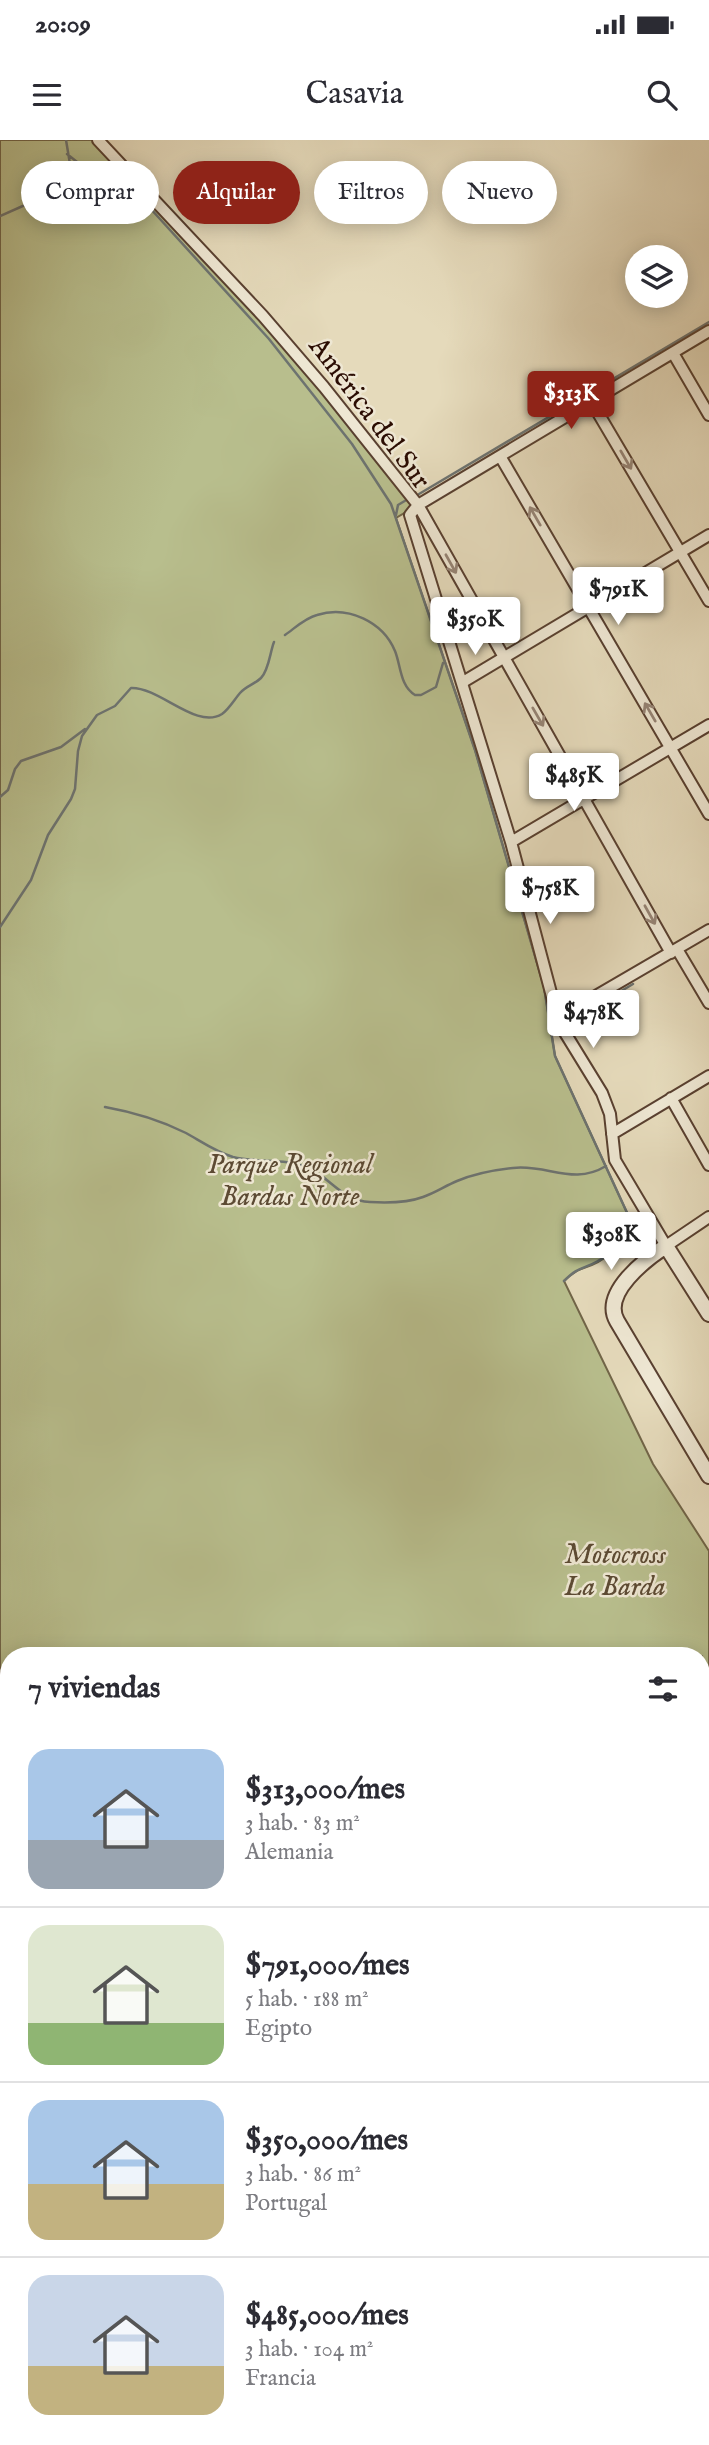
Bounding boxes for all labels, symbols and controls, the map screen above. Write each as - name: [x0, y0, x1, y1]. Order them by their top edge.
- text: 20:09: [35, 8, 91, 41]
- text: Casavia: [305, 74, 404, 115]
- icon: menu: [28, 76, 66, 114]
- icon: search: [643, 76, 681, 114]
- chip: Comprar: [21, 161, 159, 224]
- chip: Alquilar: [173, 161, 300, 224]
- chip: Filtros: [314, 161, 428, 224]
- chip: Nuevo: [442, 161, 557, 224]
- map controls: [625, 245, 688, 308]
- button: layers: [625, 245, 688, 308]
- street label: América del Sur: [300, 330, 438, 497]
- pin: $313K: [522, 372, 620, 431]
- text: $313K: [543, 379, 599, 408]
- one-way arrow: [620, 449, 633, 470]
- one-way arrow: [528, 506, 542, 526]
- one-way arrow: [444, 554, 458, 574]
- pin: $791K: [569, 568, 667, 627]
- text: $791K: [589, 575, 647, 604]
- pin: $350K: [426, 598, 524, 657]
- text: $350K: [446, 605, 504, 634]
- one-way arrow: [643, 703, 657, 723]
- one-way arrow: [531, 707, 545, 727]
- pin: $485K: [525, 754, 623, 813]
- text: $485K: [545, 761, 603, 790]
- pin: $758K: [501, 866, 599, 926]
- text: $758K: [521, 874, 579, 903]
- one-way arrow: [643, 905, 657, 925]
- pin: $478K: [544, 990, 642, 1050]
- text: $478K: [563, 998, 623, 1027]
- park label: Parque Regional Bardas Norte: [207, 1148, 375, 1215]
- pin: $308K: [562, 1212, 660, 1272]
- text: $308K: [582, 1220, 640, 1249]
- park label: Motocross La Barda: [563, 1538, 667, 1605]
- text: 7 viviendas: [28, 1670, 160, 1708]
- icon: filters: [644, 1670, 682, 1708]
- text: $313,000/mes: [245, 1771, 405, 1809]
- icon: home: [84, 1777, 168, 1861]
- text: 3 hab. · 83 m²: [245, 1809, 360, 1838]
- text: Alemania: [245, 1838, 333, 1867]
- text: $791,000/mes: [245, 1947, 410, 1985]
- icon: home: [84, 1953, 168, 2037]
- text: 5 hab. · 188 m²: [245, 1985, 369, 2014]
- text: Egipto: [245, 2014, 312, 2043]
- text: $350,000/mes: [245, 2122, 408, 2160]
- icon: home: [84, 2128, 168, 2212]
- text: 3 hab. · 86 m²: [245, 2160, 361, 2189]
- text: Portugal: [245, 2189, 327, 2218]
- text: $485,000/mes: [245, 2297, 409, 2335]
- icon: home: [84, 2303, 168, 2387]
- text: 3 hab. · 104 m²: [245, 2335, 373, 2364]
- text: Francia: [245, 2364, 316, 2393]

